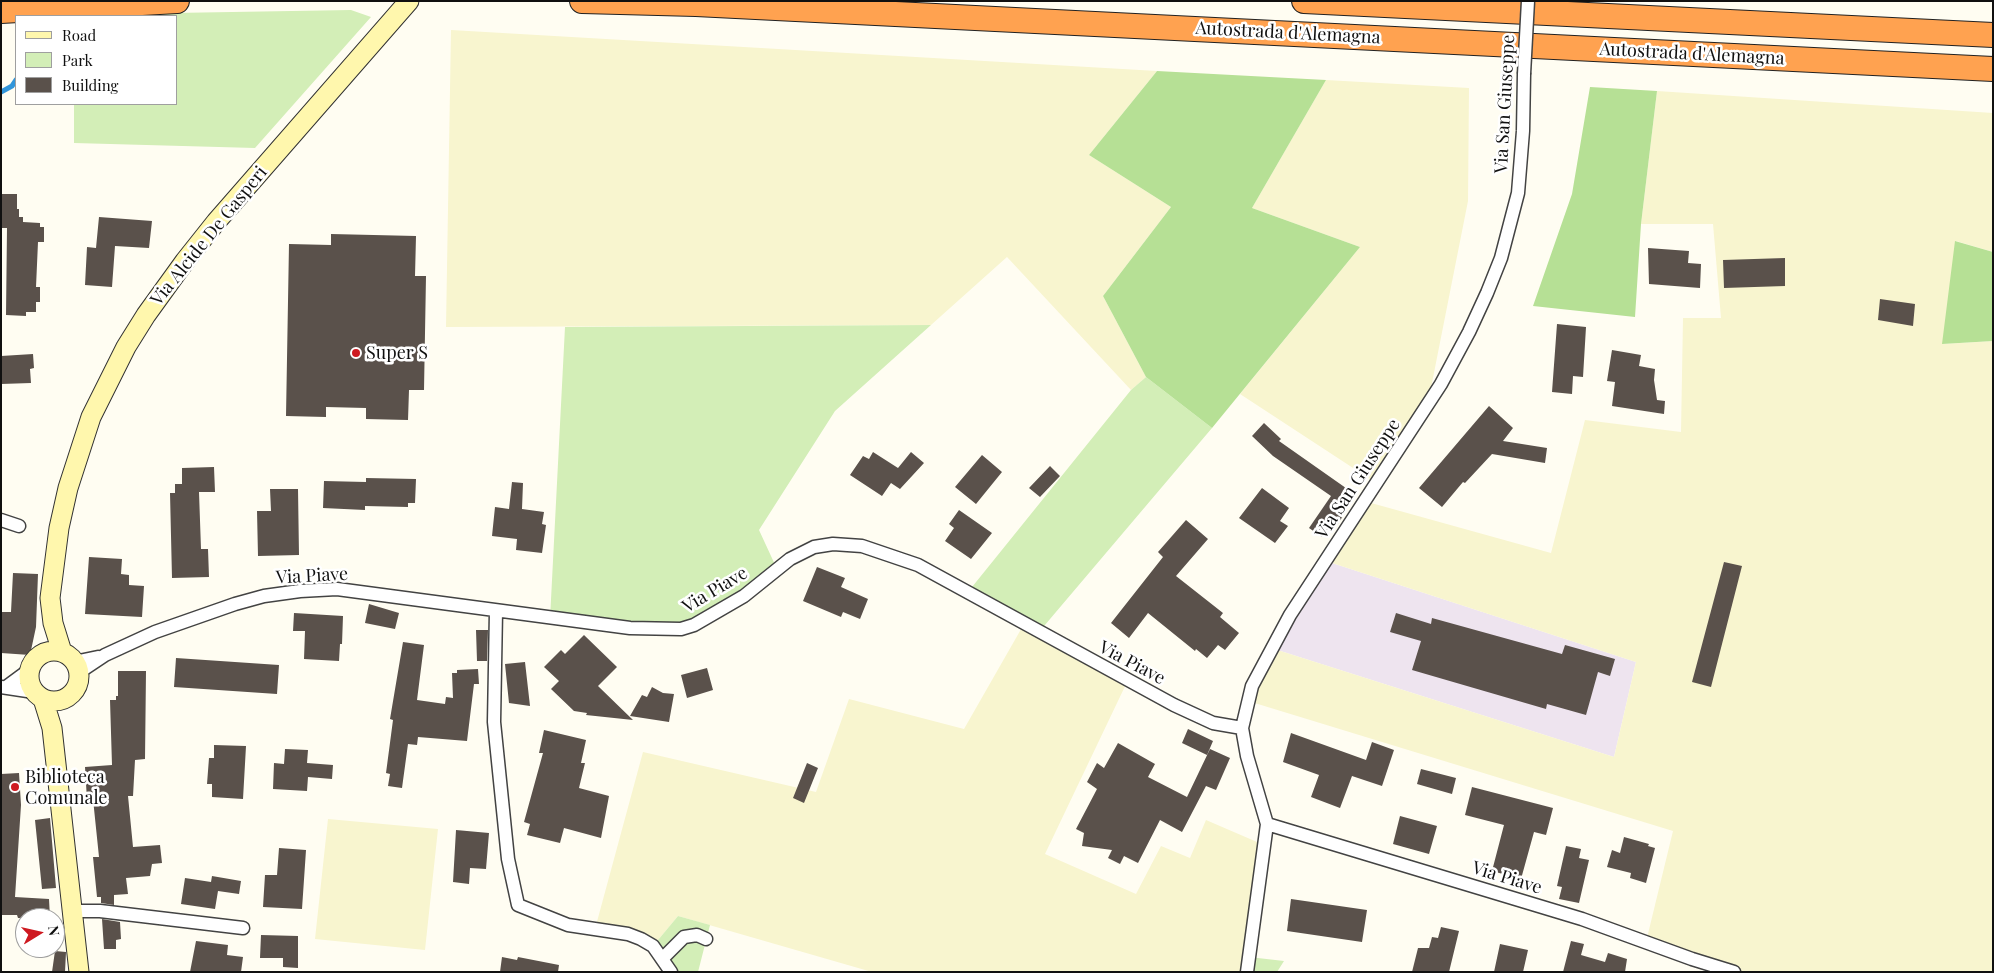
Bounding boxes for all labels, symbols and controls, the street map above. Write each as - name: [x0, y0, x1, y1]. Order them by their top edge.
- legend: [15, 15, 178, 105]
- street label: Autostrada d'Alemagna: [1195, 17, 1381, 49]
- text: Road: [62, 25, 96, 45]
- street label: Via San Giuseppe: [1491, 34, 1519, 174]
- street label: Autostrada d'Alemagna: [1599, 38, 1785, 70]
- text: Park: [62, 50, 93, 70]
- text: Building: [62, 75, 118, 95]
- street label: Via Alcide De Gasperi: [146, 162, 272, 310]
- place label: Super S: [366, 342, 428, 364]
- marker: Super S: [350, 347, 362, 359]
- street label: Via San Giuseppe: [1311, 415, 1405, 543]
- street label: Via Piave: [679, 562, 751, 618]
- street label: Via Piave: [275, 563, 349, 589]
- street label: Via Piave: [1095, 637, 1169, 689]
- place label: Biblioteca Comunale: [25, 766, 107, 809]
- marker: Biblioteca Comunale: [9, 781, 21, 793]
- street label: Via Piave: [1469, 857, 1545, 899]
- north arrow: [15, 908, 65, 958]
- text: N: [44, 924, 64, 937]

